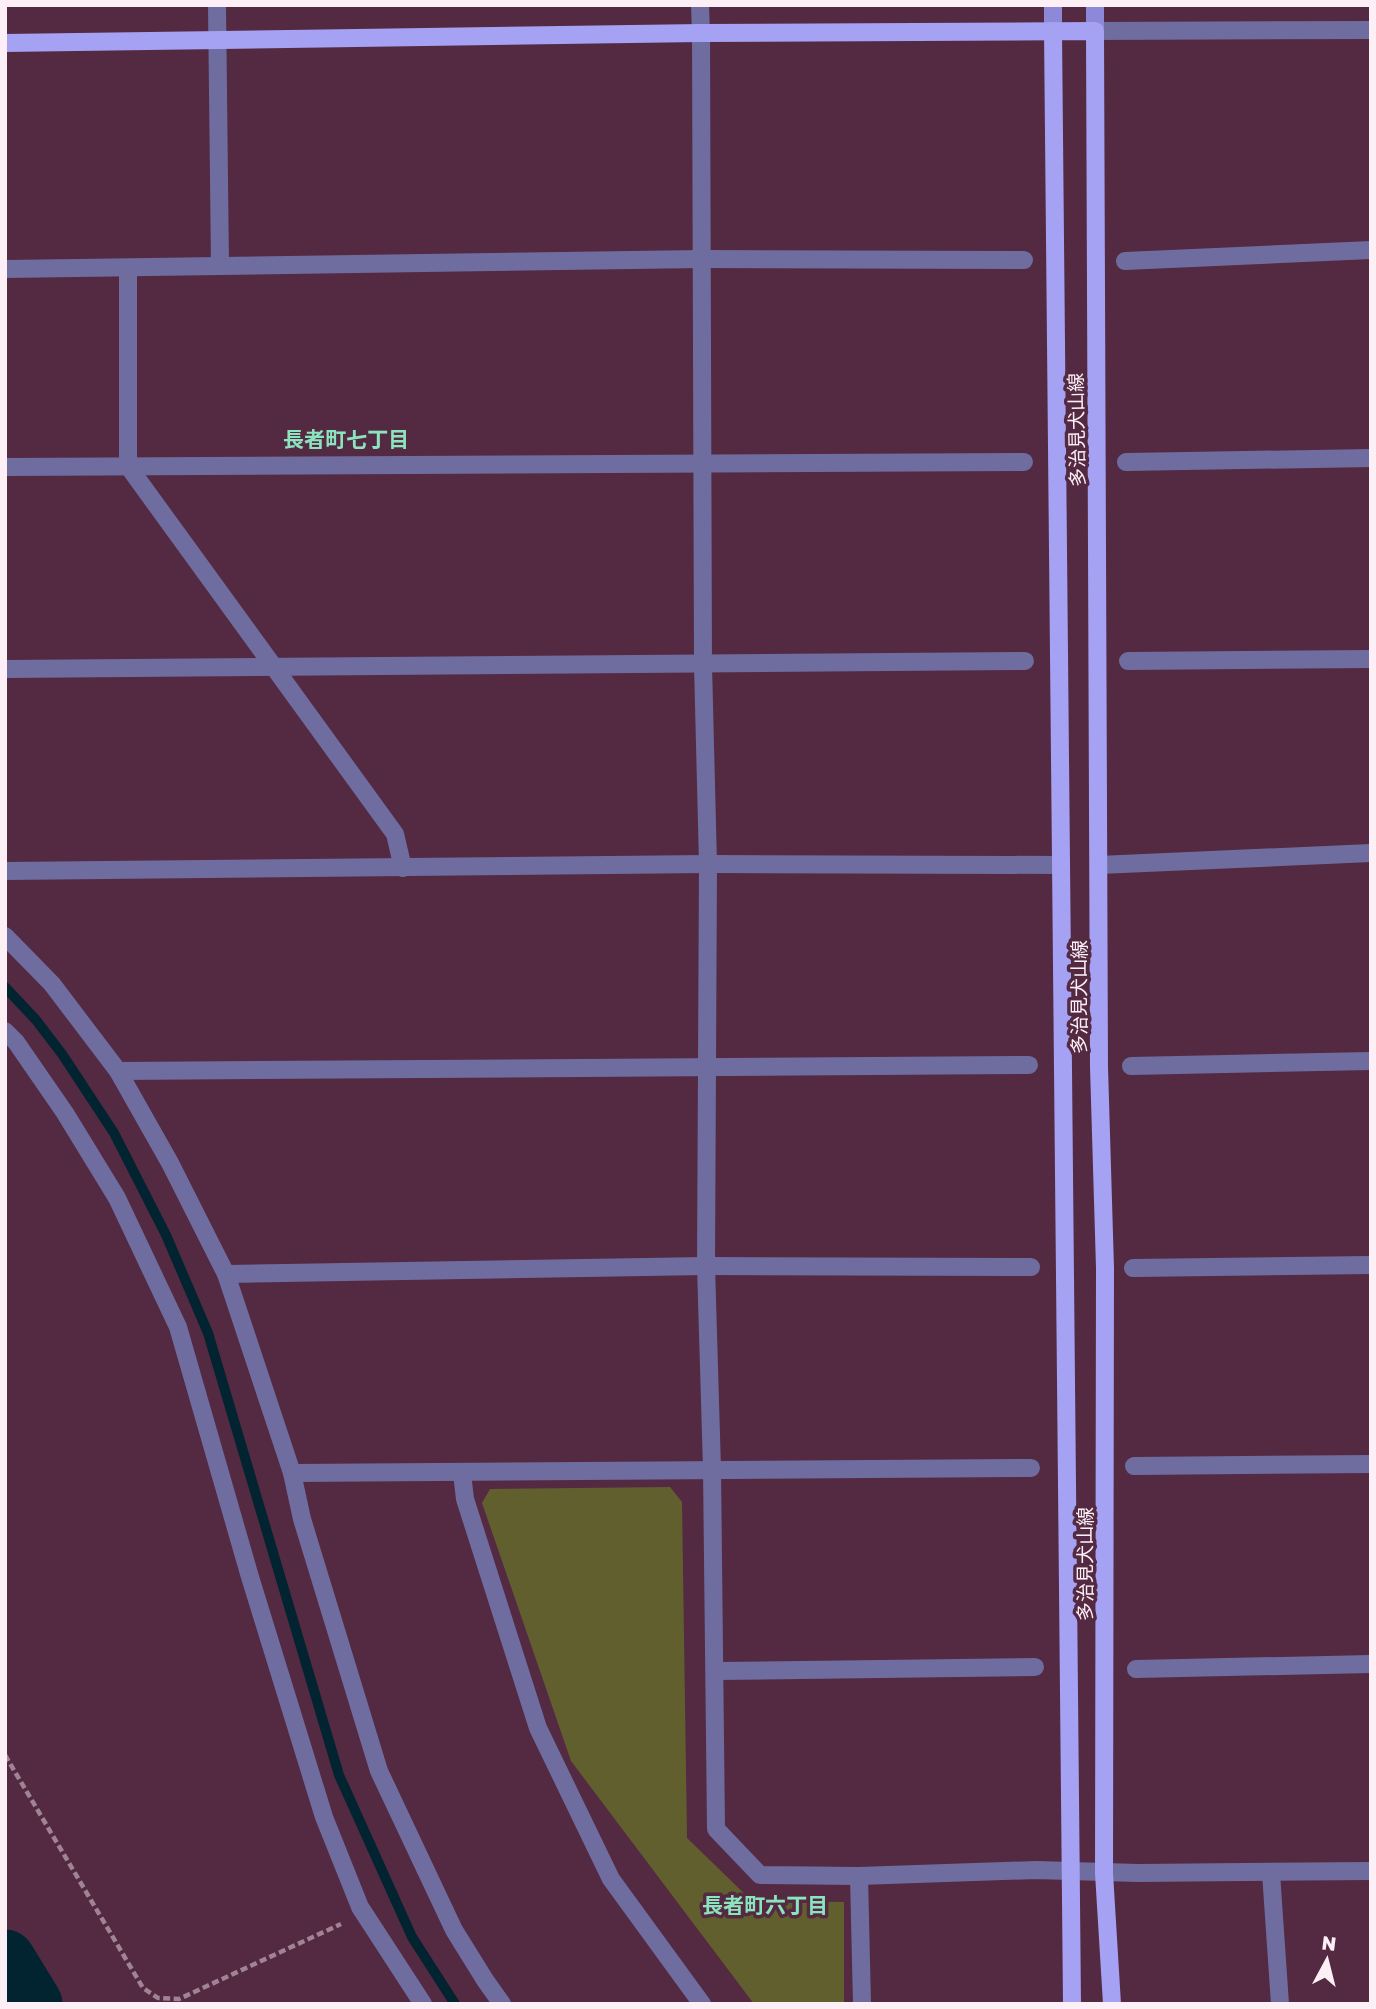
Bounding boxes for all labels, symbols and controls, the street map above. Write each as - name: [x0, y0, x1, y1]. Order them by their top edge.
- street label: 多治見犬山線: [1064, 373, 1088, 487]
- district label: 長者町七丁目: [283, 426, 409, 452]
- street label: 多治見犬山線: [1067, 940, 1090, 1054]
- street label: 多治見犬山線: [1073, 1507, 1096, 1621]
- district label: 長者町六丁目: [702, 1892, 828, 1918]
- north arrow: [1292, 1925, 1362, 1995]
- text: N: [1321, 1930, 1338, 1955]

